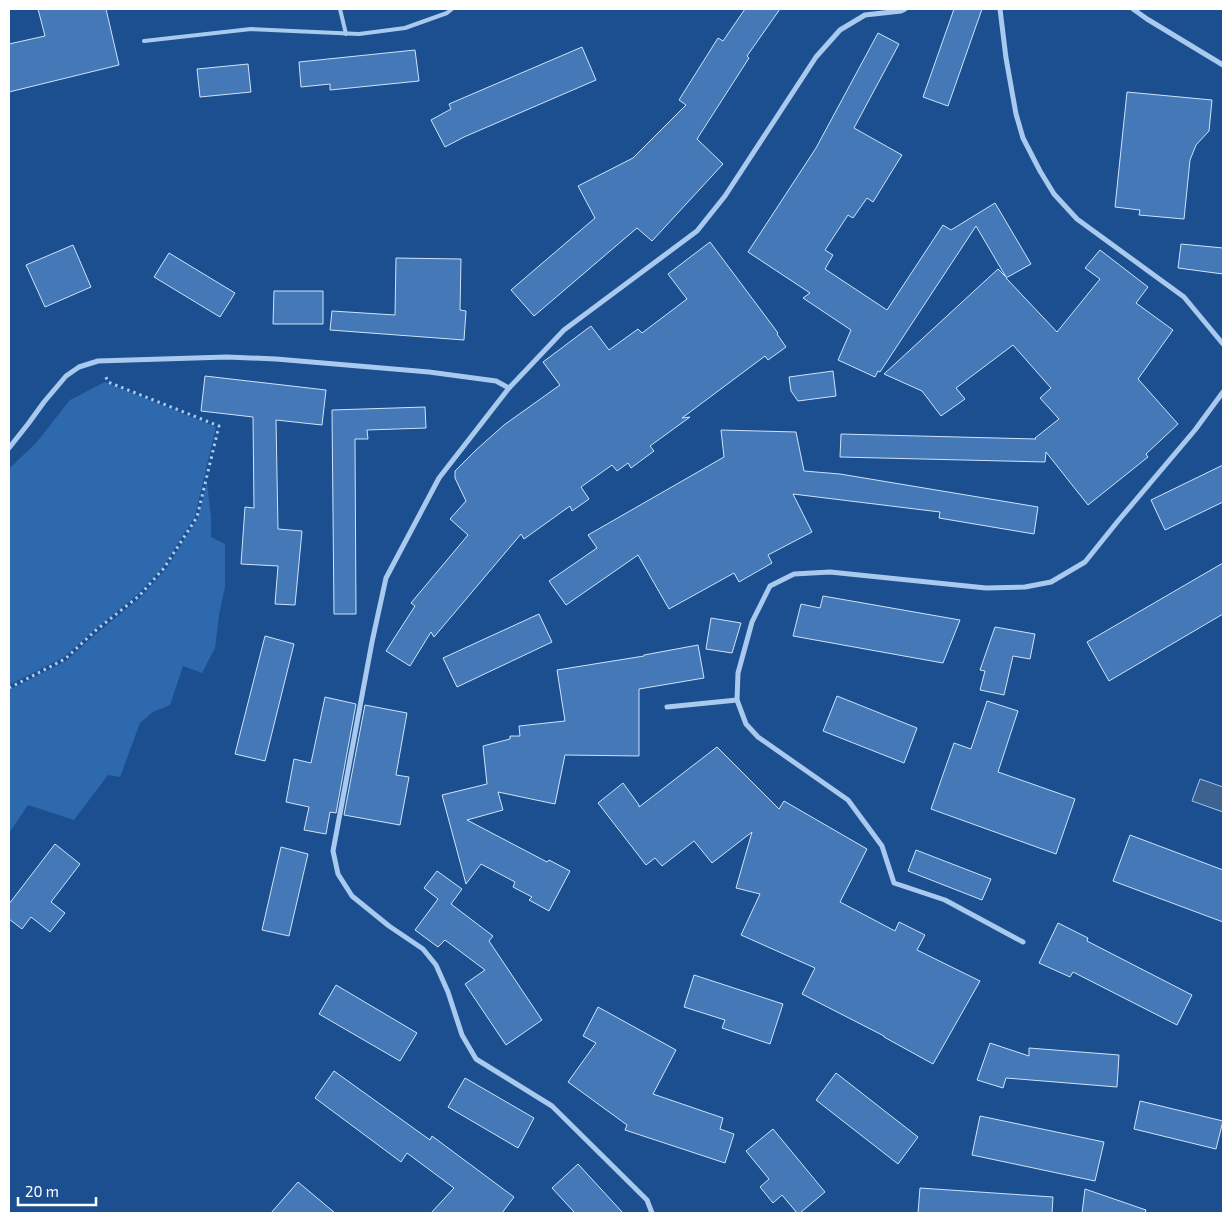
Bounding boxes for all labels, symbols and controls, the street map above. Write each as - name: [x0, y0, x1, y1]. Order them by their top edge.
- scale bar: [18, 1174, 95, 1206]
- text: 20 m: [25, 1182, 59, 1200]

